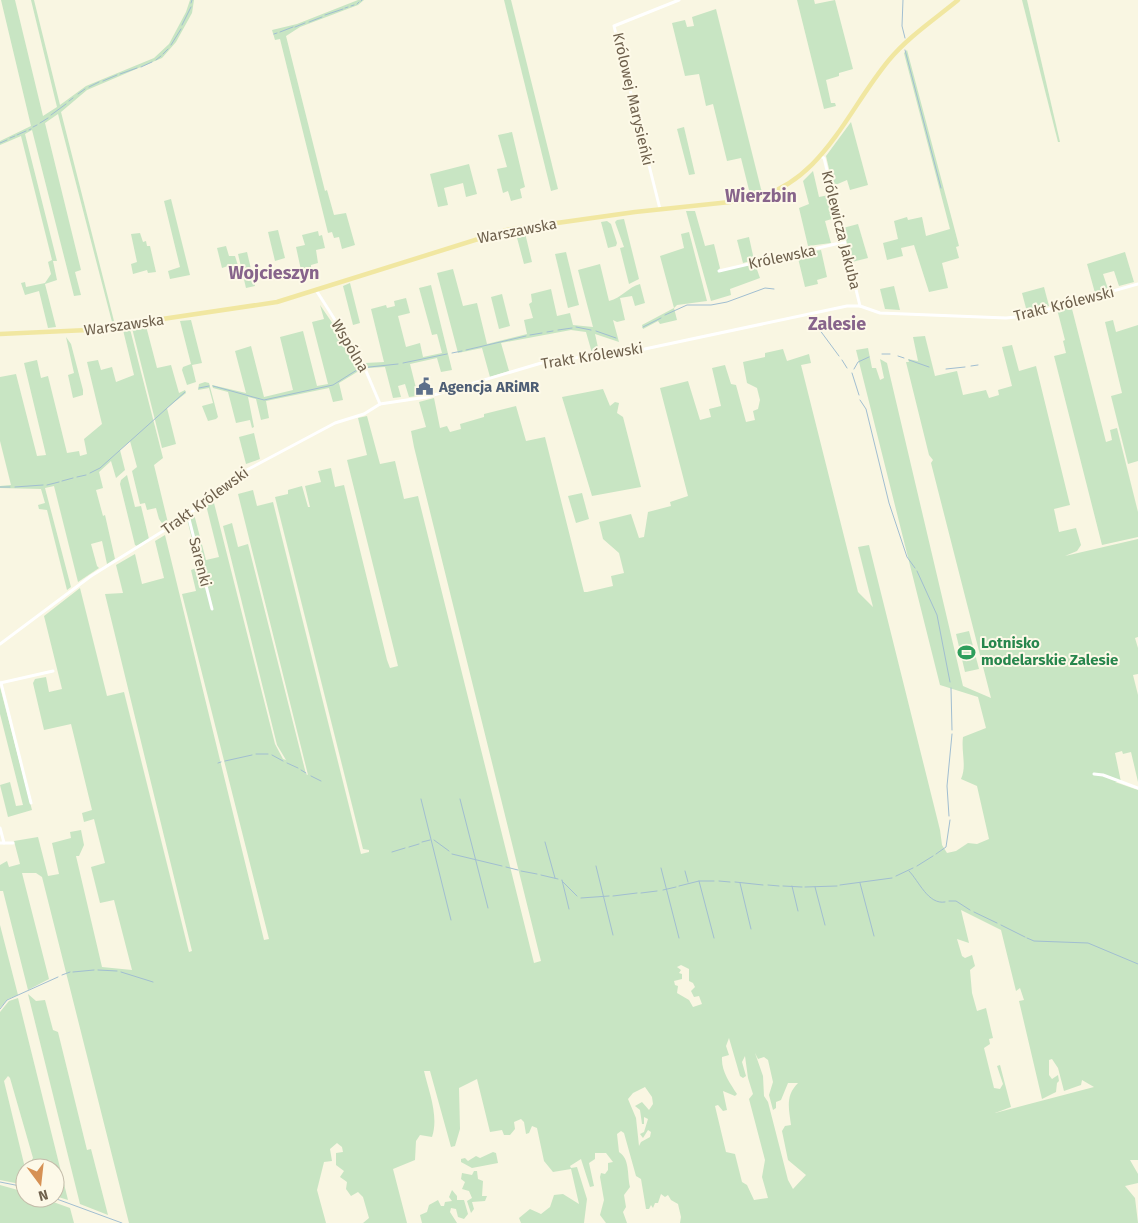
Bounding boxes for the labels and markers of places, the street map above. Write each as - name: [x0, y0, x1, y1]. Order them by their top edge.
- public building icon: Agencja ARiMR: [415, 377, 435, 397]
- place label: Agencja ARiMR: [438, 378, 540, 396]
- place label: Lotnisko modelarskie Zalesie: [981, 634, 1118, 669]
- sports icon: Lotnisko modelarskie Zalesie: [957, 642, 977, 662]

